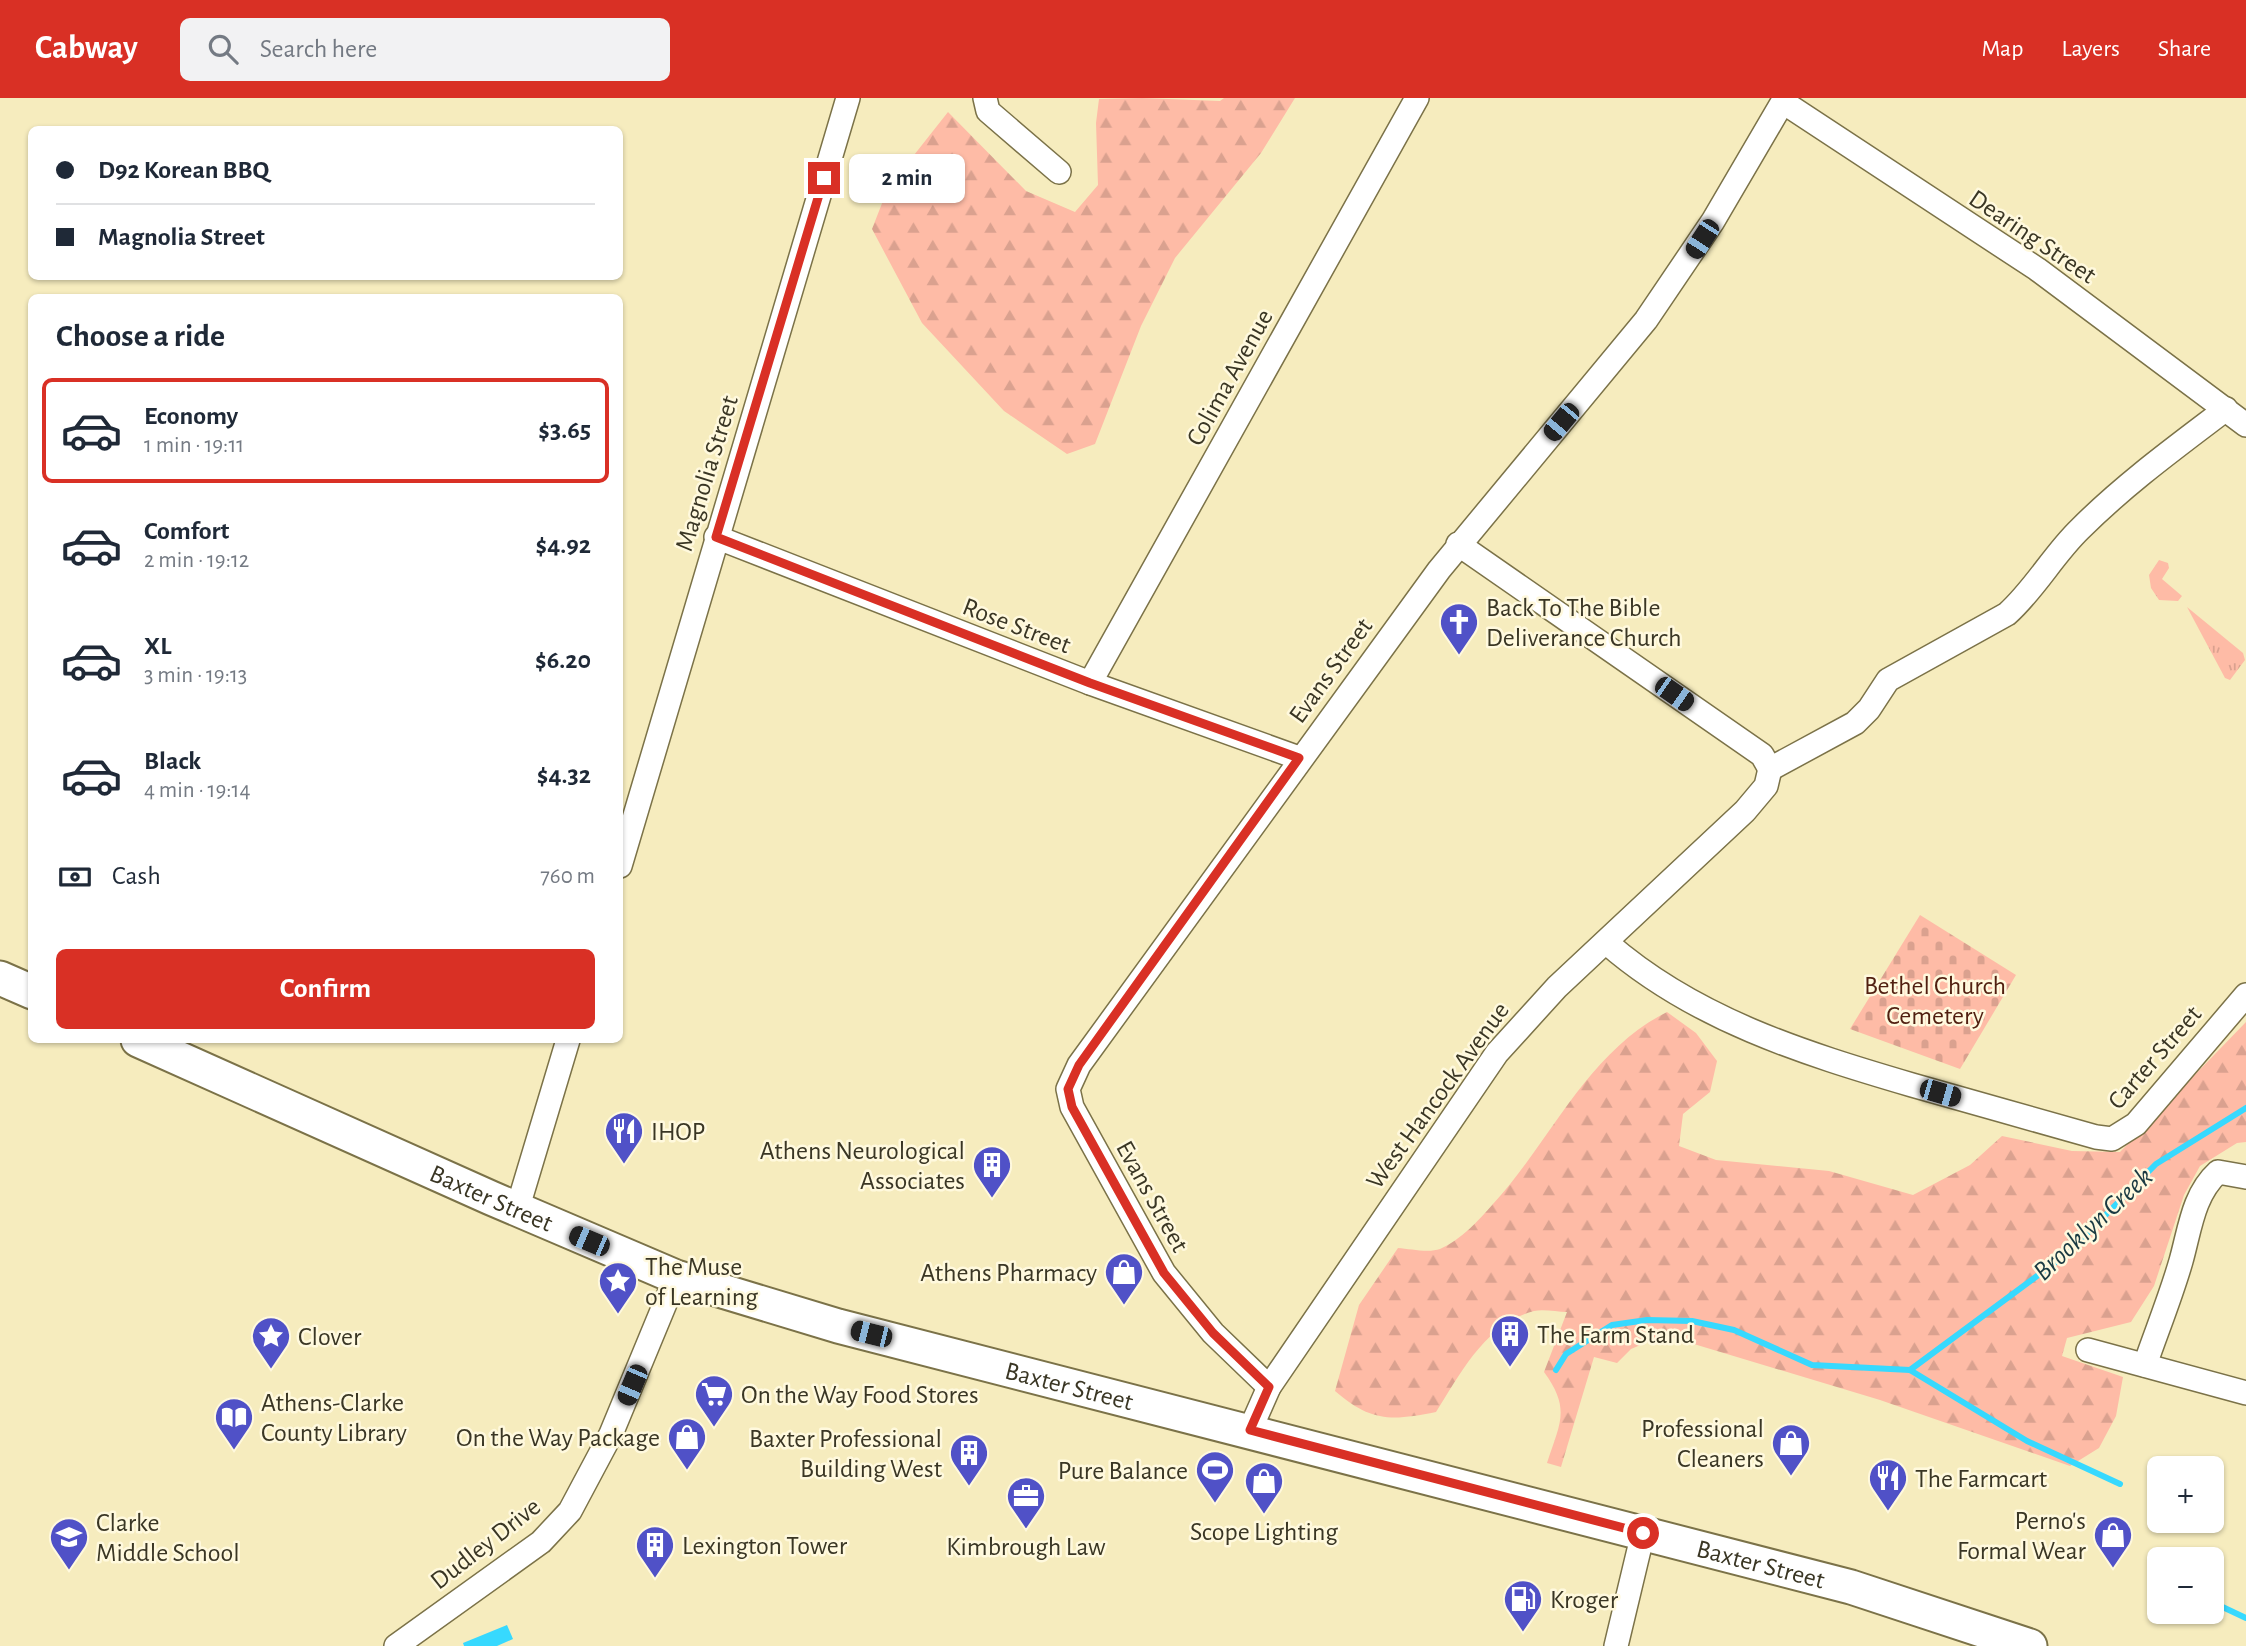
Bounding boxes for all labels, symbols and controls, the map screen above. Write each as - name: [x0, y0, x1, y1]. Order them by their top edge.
- search box: [180, 18, 670, 81]
- icon: search: [204, 30, 242, 68]
- text: Cabway: [35, 32, 138, 65]
- text: Search here: [260, 36, 377, 62]
- text: Map: [1981, 37, 2023, 61]
- text: Layers: [2061, 37, 2120, 61]
- text: Share: [2158, 37, 2211, 61]
- callout: 2 min: [848, 154, 964, 202]
- text: D92 Korean BBQ: [98, 157, 269, 183]
- route end: [808, 162, 840, 194]
- text: 2 min: [881, 167, 933, 190]
- street label: Dearing Street: [1964, 185, 2101, 289]
- car: [1682, 216, 1723, 262]
- text: Magnolia Street: [98, 224, 265, 250]
- street label: Colima Avenue: [1182, 305, 1278, 450]
- text: Choose a ride: [56, 320, 225, 352]
- street label: Magnolia Street: [671, 392, 743, 554]
- icon: car: [60, 399, 123, 462]
- car: [1540, 399, 1583, 445]
- text: Economy: [144, 403, 238, 429]
- text: $3.65: [538, 417, 591, 443]
- text: 1 min · 19:11: [144, 434, 244, 457]
- icon: car: [60, 514, 123, 577]
- text: Comfort: [144, 518, 229, 544]
- text: $4.92: [535, 532, 591, 558]
- text: 2 min · 19:12: [144, 549, 249, 572]
- street label: Rose Street: [959, 593, 1074, 658]
- place label: Back To The Bible Deliverance Church: [1486, 595, 1682, 651]
- church icon: Back To The Bible Deliverance Church: [1438, 601, 1480, 656]
- street label: Evans Street: [1284, 613, 1377, 728]
- icon: car: [60, 629, 123, 692]
- text: XL: [144, 633, 171, 659]
- text: $6.20: [535, 647, 591, 673]
- text: 3 min · 19:13: [144, 664, 247, 687]
- car: [1651, 673, 1698, 715]
- icon: car: [60, 744, 123, 807]
- text: Black: [144, 748, 201, 774]
- text: $4.32: [537, 762, 591, 788]
- text: 4 min · 19:14: [144, 779, 251, 802]
- icon: cash: [56, 858, 94, 896]
- text: Cash: [112, 863, 161, 889]
- text: 760 m: [540, 865, 595, 888]
- button: Confirm: [56, 949, 595, 1029]
- park label: Bethel Church Cemetery: [1864, 973, 2006, 1029]
- street label: West Hancock Avenue: [1362, 998, 1514, 1194]
- street label: Carter Street: [2103, 1001, 2206, 1114]
- car: [1917, 1077, 1964, 1109]
- restaurant icon: IHOP: [603, 1110, 645, 1165]
- place label: IHOP: [651, 1119, 705, 1145]
- street label: Evans Street: [1111, 1137, 1193, 1256]
- place label: Athens Neurological Associates: [760, 1138, 965, 1194]
- building icon: Athens Neurological Associates: [971, 1144, 1013, 1199]
- street label: Baxter Street: [426, 1160, 556, 1237]
- water label: Brooklyn Creek: [2029, 1163, 2158, 1286]
- car: [566, 1223, 613, 1259]
- shop icon: Athens Pharmacy: [1103, 1251, 1145, 1306]
- place label: The Muse of Learning: [645, 1254, 758, 1310]
- place icon: The Muse of Learning: [597, 1260, 639, 1315]
- place label: Athens Pharmacy: [920, 1260, 1097, 1286]
- building icon: The Farm Stand: [1489, 1313, 1531, 1368]
- place icon: Clover: [250, 1315, 292, 1370]
- car: [849, 1319, 894, 1349]
- place label: The Farm Stand: [1537, 1322, 1694, 1348]
- place label: Clover: [298, 1324, 362, 1350]
- street label: Baxter Street: [1002, 1358, 1136, 1416]
- car: [615, 1362, 650, 1408]
- supermarket icon: On the Way Food Stores: [693, 1373, 735, 1428]
- place label: On the Way Food Stores: [741, 1382, 979, 1408]
- place label: Athens-Clarke County Library: [261, 1390, 407, 1446]
- library icon: Athens-Clarke County Library: [213, 1396, 255, 1451]
- shop icon: On the Way Package: [666, 1416, 708, 1471]
- place label: Professional Cleaners: [1641, 1416, 1764, 1472]
- shop icon: Professional Cleaners: [1770, 1422, 1812, 1477]
- place label: On the Way Package: [456, 1425, 660, 1451]
- place label: Baxter Professional Building West: [749, 1426, 942, 1482]
- building icon: Baxter Professional Building West: [948, 1432, 990, 1487]
- sports icon: Pure Balance: [1194, 1449, 1236, 1504]
- map controls: [2147, 1456, 2224, 1624]
- button: +: [2147, 1456, 2224, 1533]
- restaurant icon: The Farmcart: [1867, 1457, 1909, 1512]
- place label: Pure Balance: [1058, 1458, 1188, 1484]
- shop icon: Scope Lighting: [1243, 1460, 1285, 1515]
- place label: The Farmcart: [1915, 1466, 2047, 1492]
- office icon: Kimbrough Law: [1005, 1475, 1047, 1530]
- street label: Dudley Drive: [426, 1493, 545, 1594]
- place label: Perno's Formal Wear: [1957, 1508, 2087, 1564]
- place label: Clarke Middle School: [96, 1510, 240, 1566]
- shop icon: Perno's Formal Wear: [2092, 1514, 2134, 1569]
- school or university icon: Clarke Middle School: [48, 1516, 90, 1571]
- route start: [1627, 1517, 1659, 1549]
- place label: Scope Lighting: [1190, 1519, 1338, 1545]
- building icon: Lexington Tower: [634, 1524, 676, 1579]
- place label: Lexington Tower: [682, 1533, 848, 1559]
- place label: Kimbrough Law: [946, 1534, 1106, 1560]
- street label: Baxter Street: [1694, 1536, 1827, 1594]
- button: −: [2147, 1547, 2224, 1624]
- fuel station icon: Kroger: [1502, 1578, 1544, 1633]
- place label: Kroger: [1550, 1587, 1619, 1613]

